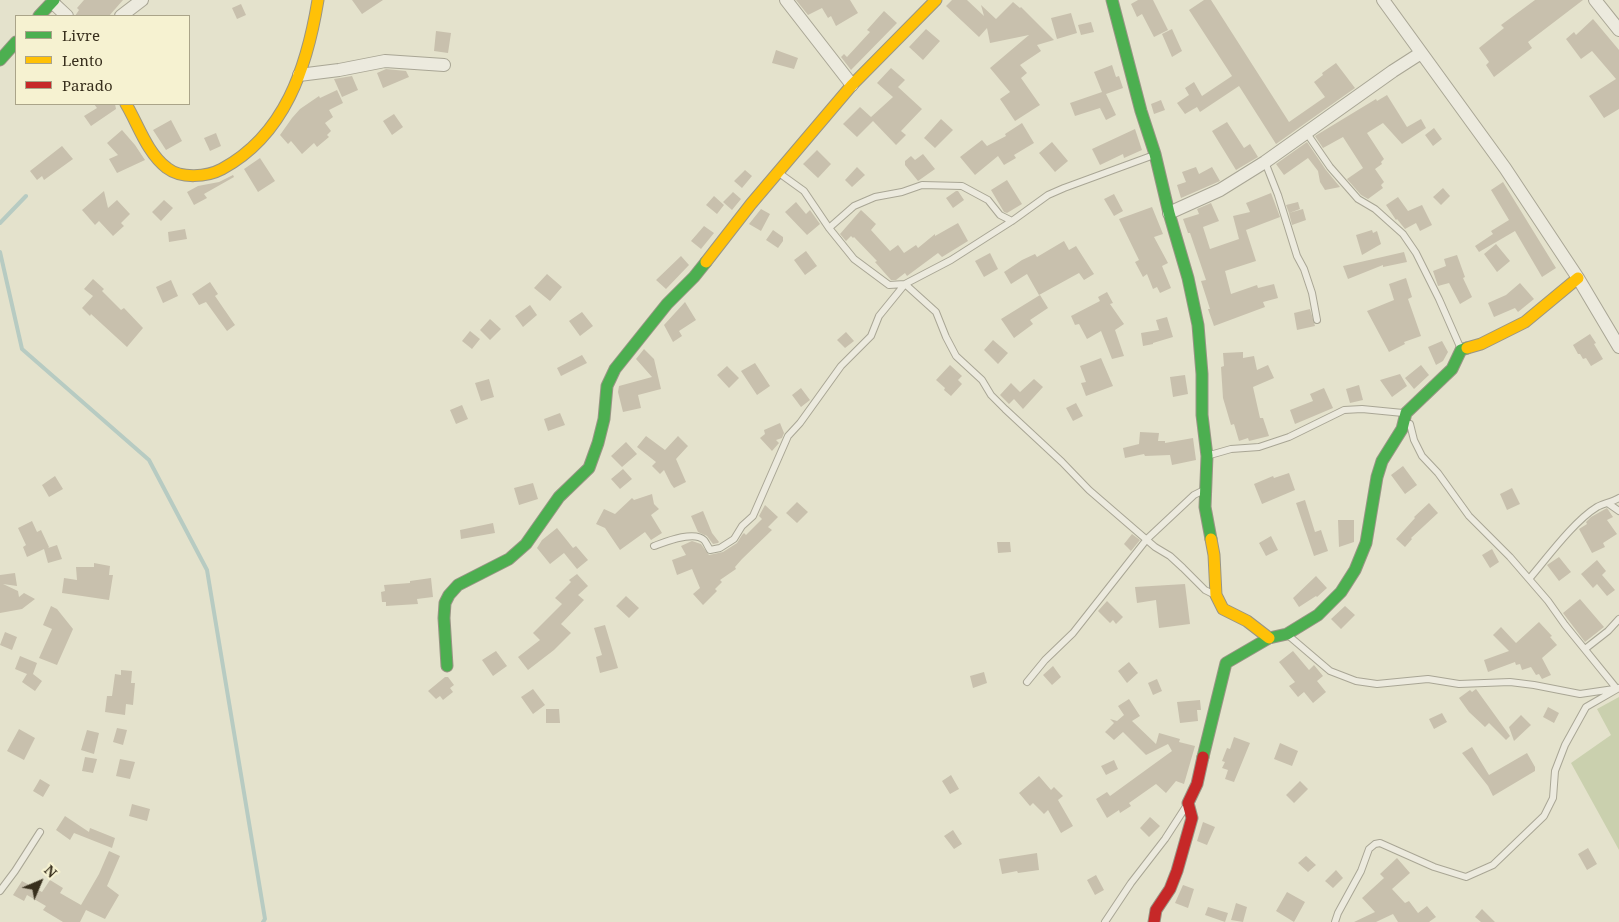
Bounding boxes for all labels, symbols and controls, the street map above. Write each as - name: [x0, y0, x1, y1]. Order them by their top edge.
- legend: [15, 15, 190, 105]
- text: Livre: [62, 25, 100, 45]
- text: Lento: [62, 50, 103, 70]
- text: Parado: [62, 75, 113, 95]
- north arrow: [15, 857, 65, 907]
- text: N: [40, 860, 62, 882]

